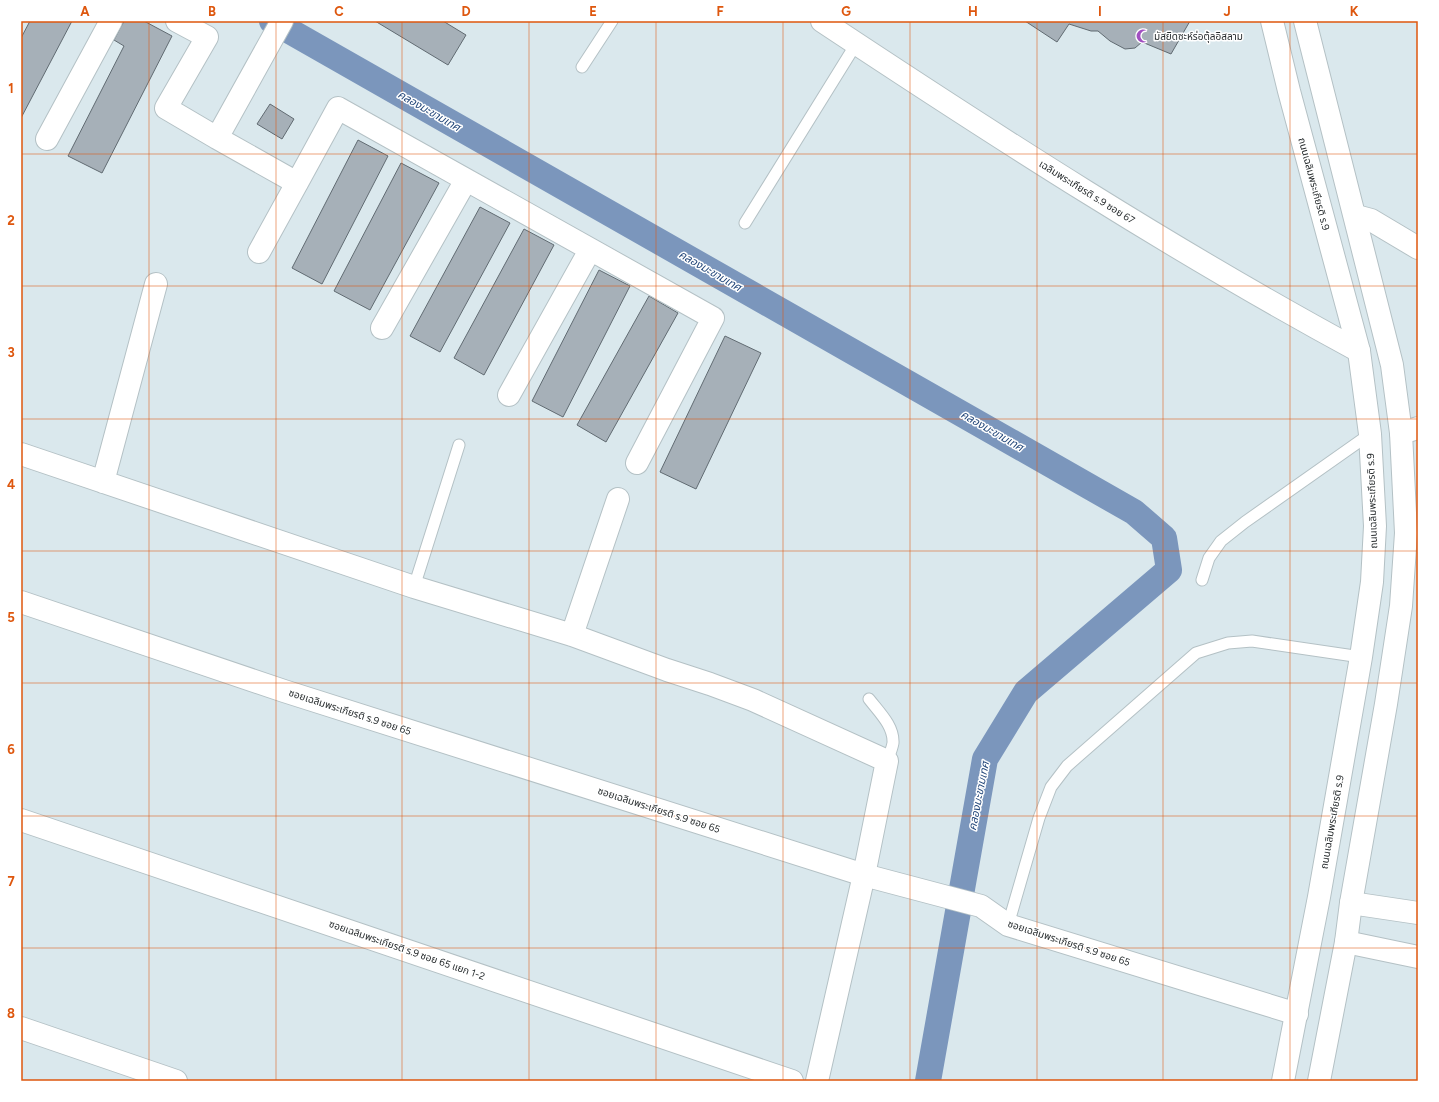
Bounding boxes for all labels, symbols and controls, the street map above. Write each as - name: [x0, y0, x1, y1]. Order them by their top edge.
- text: A: [80, 4, 90, 19]
- text: B: [208, 4, 216, 19]
- text: C: [334, 4, 344, 19]
- text: D: [461, 4, 471, 19]
- text: E: [589, 4, 597, 19]
- text: F: [716, 4, 724, 19]
- text: G: [841, 4, 851, 19]
- text: H: [968, 4, 978, 19]
- text: I: [1098, 4, 1102, 19]
- text: J: [1223, 4, 1231, 19]
- text: K: [1350, 4, 1359, 19]
- mosque icon: มัสยิดซะห์ร่อตุ้ลอิสลาม: [1135, 28, 1151, 44]
- place label: มัสยิดซะห์ร่อตุ้ลอิสลาม: [1154, 30, 1243, 43]
- text: 1: [8, 81, 14, 96]
- water label: คลองมะขามเทศ: [396, 88, 463, 135]
- street label: ถนนเฉลิมพระเกียรติ ร.9: [1295, 136, 1333, 232]
- street label: เฉลิมพระเกียรติ ร.9 ซอย 67: [1037, 157, 1138, 227]
- text: 2: [7, 213, 15, 228]
- water label: คลองมะขามเทศ: [677, 248, 744, 295]
- text: 3: [7, 345, 15, 360]
- water label: คลองมะขามเทศ: [959, 408, 1026, 455]
- street label: ถนนเฉลิมพระเกียรติ ร.9: [1364, 453, 1380, 549]
- text: 4: [7, 477, 15, 492]
- text: 5: [7, 610, 15, 625]
- street label: ซอยเฉลิมพระเกียรติ ร.9 ซอย 65: [287, 686, 413, 738]
- text: 6: [7, 742, 15, 757]
- water label: คลองมะขามเทศ: [966, 759, 992, 832]
- street label: ถนนเฉลิมพระเกียรติ ร.9: [1317, 774, 1347, 870]
- street label: ซอยเฉลิมพระเกียรติ ร.9 ซอย 65: [596, 784, 722, 836]
- text: 7: [7, 874, 15, 889]
- street label: ซอยเฉลิมพระเกียรติ ร.9 ซอย 65 แยก 1-2: [327, 917, 487, 983]
- street label: ซอยเฉลิมพระเกียรติ ร.9 ซอย 65: [1006, 917, 1132, 969]
- text: 8: [7, 1006, 15, 1021]

